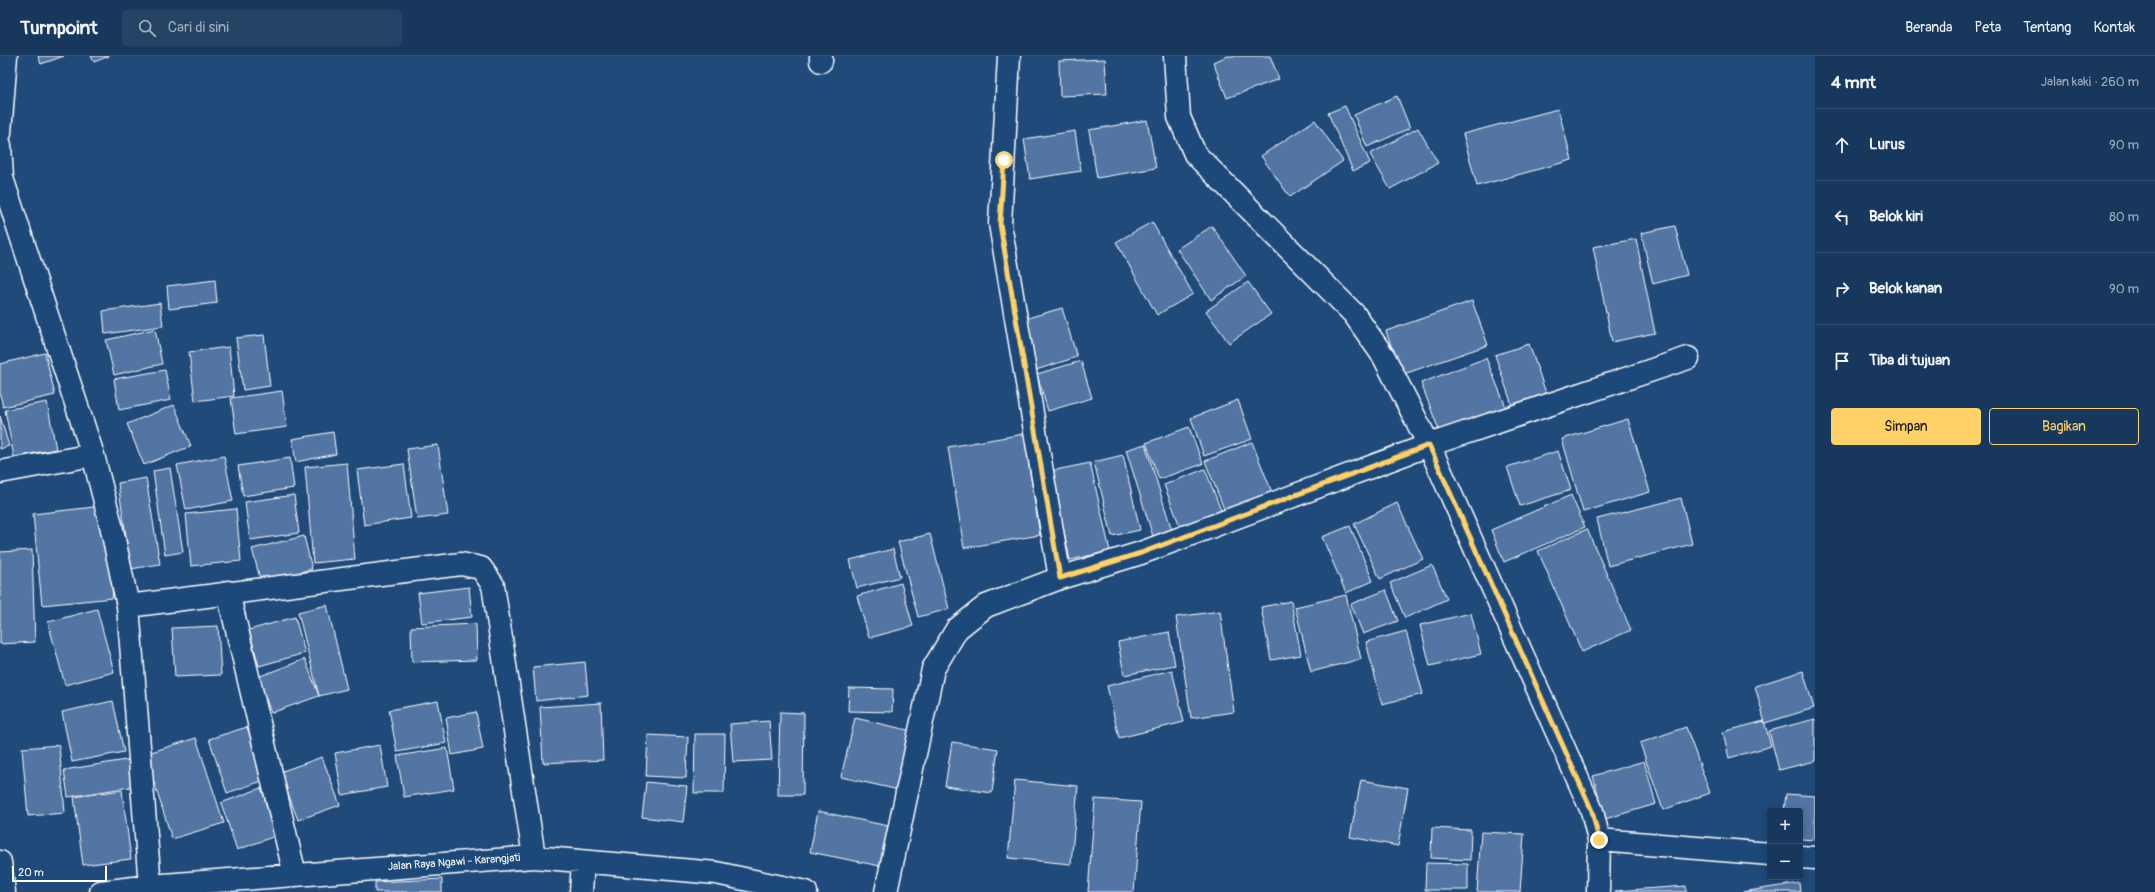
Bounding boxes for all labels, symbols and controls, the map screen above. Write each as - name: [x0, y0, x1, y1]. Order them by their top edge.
- search box: [122, 10, 402, 46]
- text: Turnpoint: [20, 16, 98, 40]
- icon: search: [136, 17, 158, 39]
- text: Cari di sini: [168, 18, 229, 37]
- text: Beranda: [1905, 19, 1953, 36]
- text: Peta: [1975, 19, 2001, 36]
- text: Tentang: [2023, 19, 2071, 36]
- text: Kontak: [2093, 19, 2135, 36]
- text: 4 mnt: [1831, 72, 1876, 93]
- text: Jalan kaki · 260 m: [2041, 74, 2139, 90]
- icon: ahead: [1831, 134, 1853, 156]
- text: Lurus: [1869, 135, 1905, 154]
- text: 90 m: [2109, 137, 2139, 153]
- route start: [995, 151, 1013, 169]
- icon: left: [1831, 206, 1853, 228]
- text: Belok kiri: [1869, 207, 1923, 226]
- text: 80 m: [2109, 209, 2139, 225]
- icon: right: [1831, 278, 1853, 300]
- text: Belok kanan: [1869, 279, 1942, 298]
- text: 90 m: [2109, 281, 2139, 297]
- icon: arrive: [1831, 350, 1853, 372]
- text: Tiba di tujuan: [1869, 351, 1950, 370]
- button: Simpan: [1831, 408, 1981, 445]
- button: Bagikan: [1989, 408, 2139, 445]
- map controls: [1767, 808, 1803, 880]
- button: +: [1767, 808, 1803, 844]
- route end: [1590, 831, 1608, 849]
- button: −: [1767, 844, 1803, 880]
- street label: Jalan Raya Ngawi - Karangjati: [387, 851, 521, 873]
- scale bar: [12, 864, 107, 883]
- text: 20 m: [18, 866, 44, 879]

